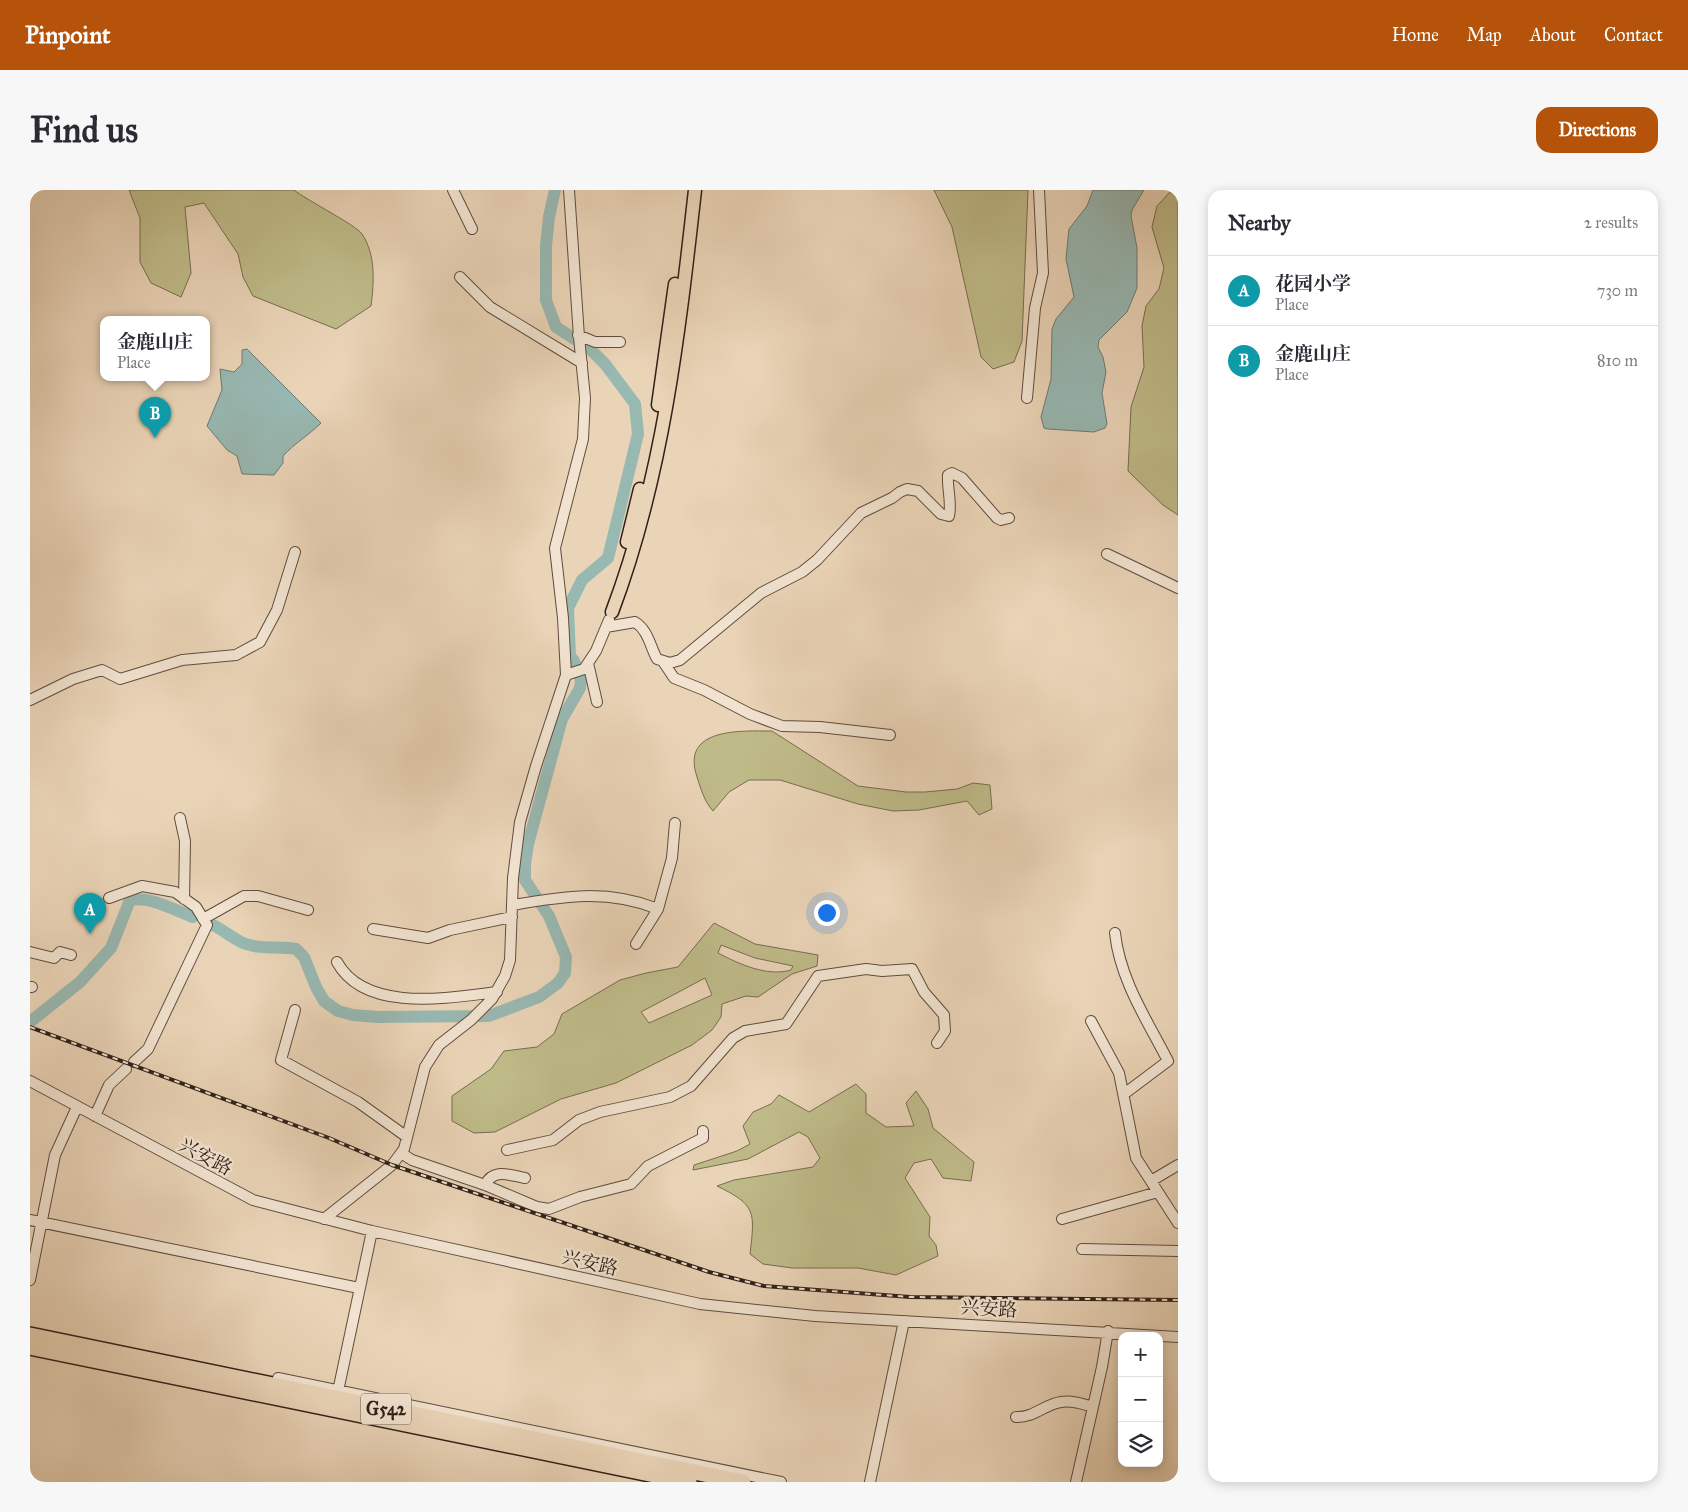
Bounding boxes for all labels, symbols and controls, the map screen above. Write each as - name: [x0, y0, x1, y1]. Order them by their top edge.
- text: Pinpoint: [25, 20, 111, 50]
- text: Home: [1392, 24, 1439, 46]
- text: Map: [1467, 24, 1502, 46]
- text: About: [1530, 24, 1576, 46]
- text: Contact: [1604, 24, 1663, 46]
- button: Directions: [1536, 107, 1658, 153]
- text: Find us: [30, 109, 138, 152]
- text: Nearby: [1228, 210, 1291, 236]
- text: 2 results: [1584, 213, 1638, 232]
- text: 花园小学: [1275, 272, 1351, 295]
- text: A: [1239, 281, 1249, 300]
- text: 730 m: [1597, 281, 1638, 300]
- text: Place: [1275, 295, 1309, 314]
- popup: [100, 316, 210, 381]
- text: 金鹿山庄: [117, 330, 193, 353]
- text: 金鹿山庄: [1275, 342, 1351, 365]
- text: B: [1239, 351, 1249, 370]
- text: 810 m: [1597, 351, 1638, 370]
- text: Place: [117, 353, 151, 372]
- text: Place: [1275, 365, 1309, 384]
- pin: B: [139, 397, 171, 438]
- pin: A: [74, 893, 106, 934]
- your location: [814, 900, 840, 926]
- street label: 兴安路: [175, 1133, 236, 1180]
- street label: 兴安路: [560, 1245, 620, 1280]
- street label: 兴安路: [960, 1296, 1018, 1321]
- map controls: [1118, 1332, 1163, 1467]
- button: +: [1118, 1332, 1163, 1377]
- button: −: [1118, 1377, 1163, 1422]
- road number: G542: [361, 1394, 411, 1424]
- button: layers: [1118, 1422, 1163, 1467]

